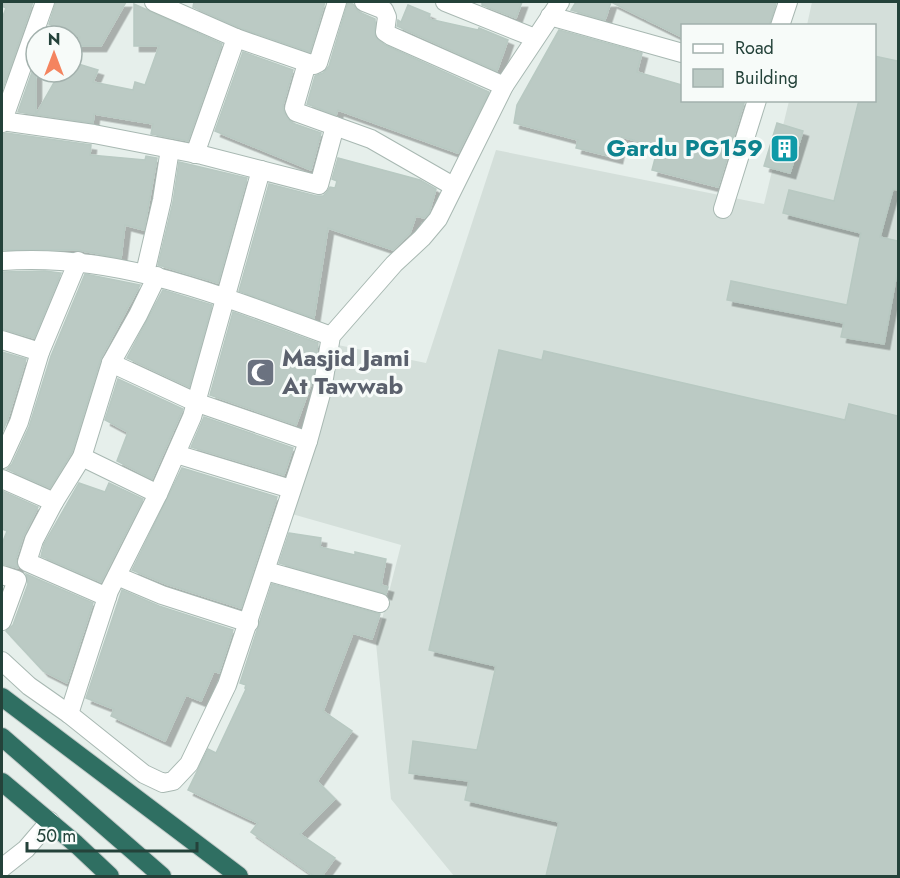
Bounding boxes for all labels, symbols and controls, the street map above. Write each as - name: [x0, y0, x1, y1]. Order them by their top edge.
- north arrow: [24, 24, 84, 84]
- legend: [681, 24, 876, 102]
- text: N: [48, 28, 60, 51]
- text: Road: [735, 35, 774, 61]
- text: Building: [735, 65, 798, 91]
- place label: Gardu PG159: [607, 130, 763, 165]
- building icon: Gardu PG159: [768, 132, 800, 164]
- place label: Masjid Jami At Tawwab: [281, 340, 410, 403]
- mosque icon: Masjid Jami At Tawwab: [245, 356, 277, 388]
- scale bar: [27, 815, 196, 853]
- text: 50 m: [36, 823, 76, 849]

